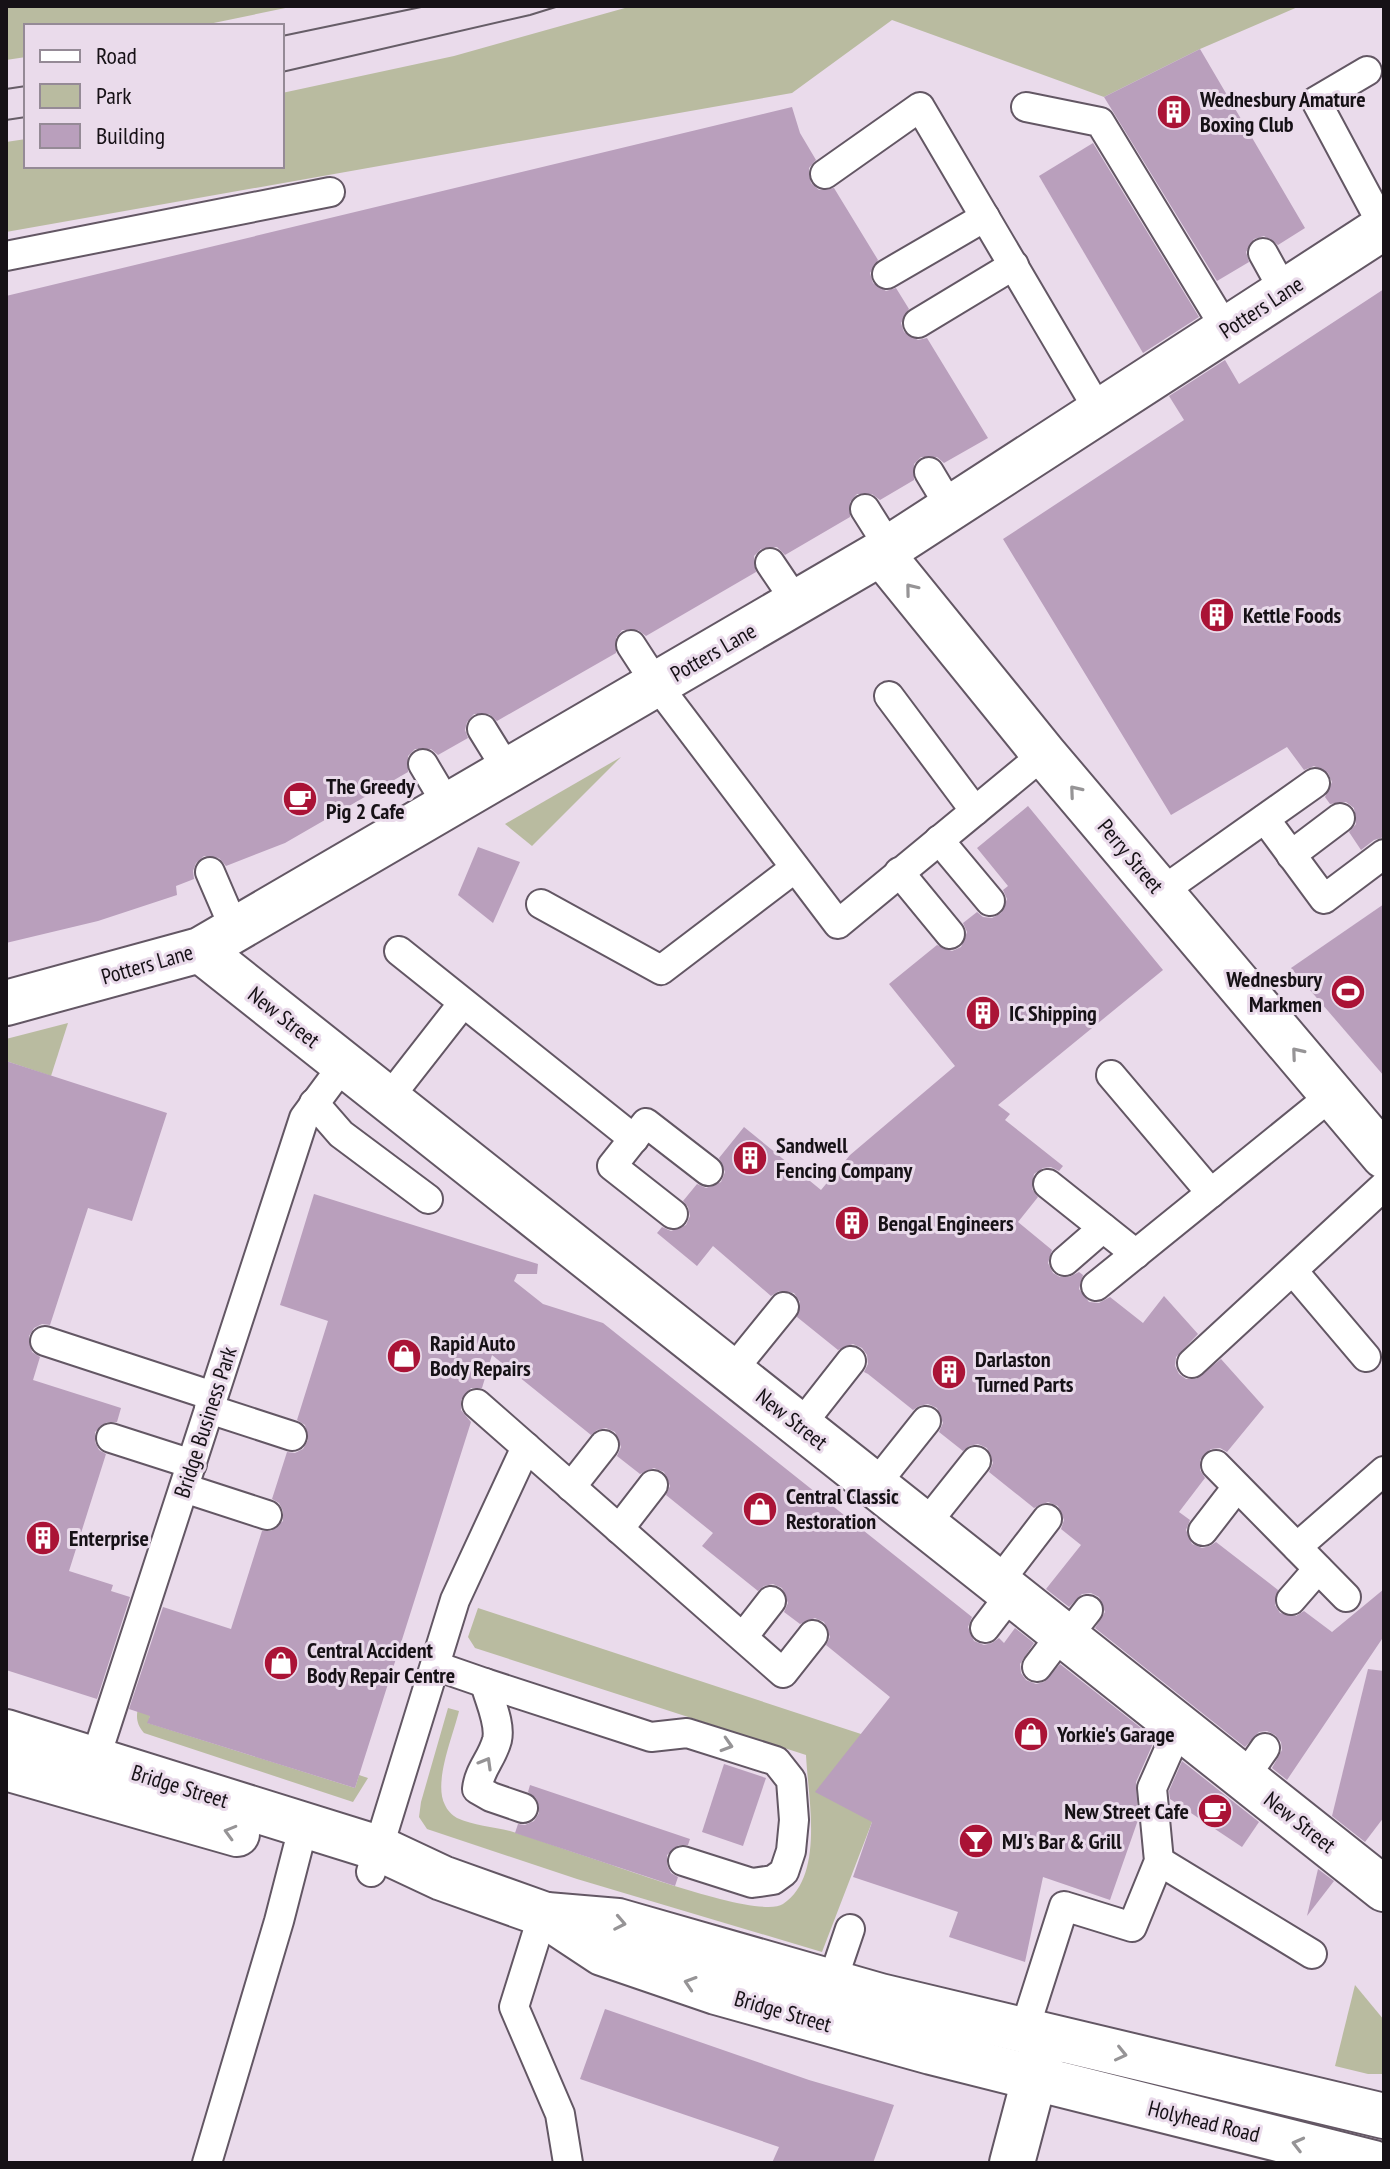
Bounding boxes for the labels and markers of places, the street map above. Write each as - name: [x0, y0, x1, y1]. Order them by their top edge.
- place label: Wednesbury Amature Boxing Club: [1199, 85, 1366, 138]
- building icon: Wednesbury Amature Boxing Club: [1155, 93, 1193, 131]
- building icon: Kettle Foods: [1198, 596, 1236, 634]
- place label: Kettle Foods: [1243, 601, 1341, 629]
- place label: The Greedy Pig 2 Cafe: [326, 772, 416, 825]
- cafe icon: The Greedy Pig 2 Cafe: [281, 780, 319, 818]
- place label: Wednesbury Markmen: [1225, 965, 1323, 1018]
- sports icon: Wednesbury Markmen: [1329, 973, 1367, 1011]
- building icon: IC Shipping: [964, 994, 1002, 1032]
- place label: IC Shipping: [1009, 999, 1097, 1027]
- place label: Sandwell Fencing Company: [776, 1131, 914, 1184]
- building icon: Sandwell Fencing Company: [731, 1139, 769, 1177]
- building icon: Bengal Engineers: [833, 1204, 871, 1242]
- place label: Bengal Engineers: [878, 1209, 1014, 1237]
- place label: Rapid Auto Body Repairs: [430, 1329, 531, 1382]
- shop icon: Rapid Auto Body Repairs: [385, 1337, 423, 1375]
- place label: Darlaston Turned Parts: [975, 1345, 1074, 1398]
- building icon: Darlaston Turned Parts: [930, 1353, 968, 1391]
- place label: Central Classic Restoration: [786, 1482, 899, 1535]
- shop icon: Central Classic Restoration: [741, 1490, 779, 1528]
- building icon: Enterprise: [24, 1519, 62, 1557]
- place label: Enterprise: [69, 1524, 149, 1552]
- place label: Central Accident Body Repair Centre: [307, 1636, 455, 1689]
- shop icon: Central Accident Body Repair Centre: [262, 1644, 300, 1682]
- shop icon: Yorkie's Garage: [1012, 1715, 1050, 1753]
- place label: Yorkie's Garage: [1056, 1720, 1175, 1748]
- cafe icon: New Street Cafe: [1196, 1792, 1234, 1830]
- place label: New Street Cafe: [1064, 1797, 1189, 1825]
- bar icon: MJ's Bar & Grill: [957, 1822, 995, 1860]
- place label: MJ's Bar & Grill: [1002, 1827, 1122, 1855]

